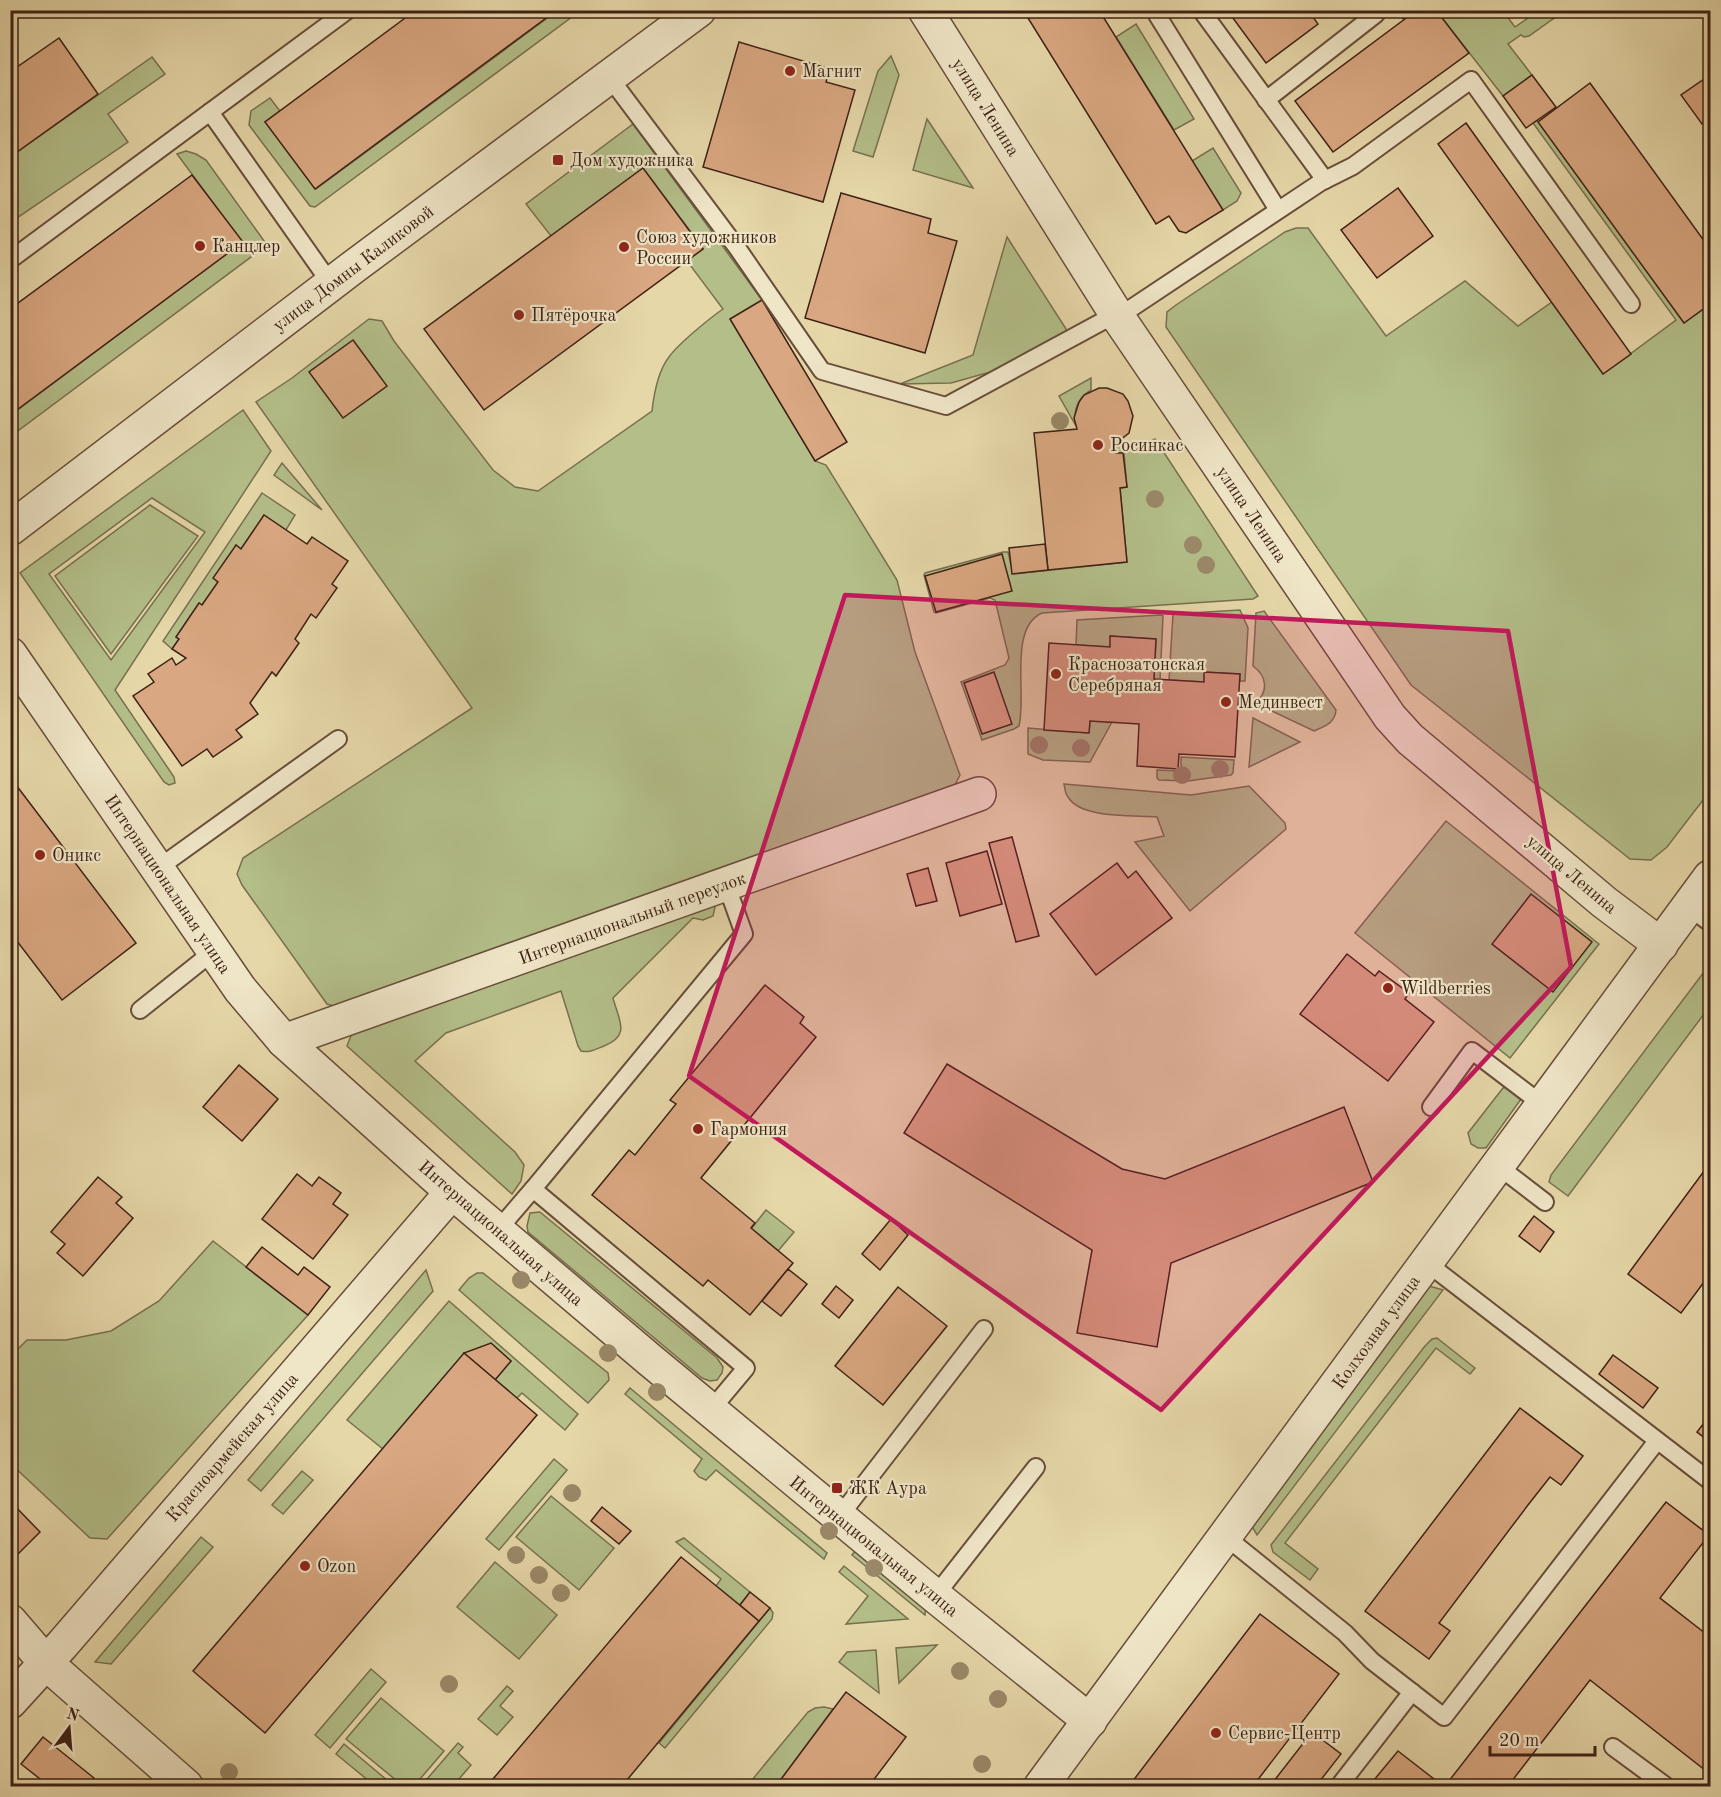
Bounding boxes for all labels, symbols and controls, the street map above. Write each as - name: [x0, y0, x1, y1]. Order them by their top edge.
- street label: улица Ленина: [948, 55, 1022, 160]
- place label: Магнит: [802, 63, 862, 81]
- marker: Магнит: [783, 64, 797, 78]
- place label: Дом художника: [570, 152, 694, 170]
- marker: Дом художника: [551, 153, 565, 167]
- street label: улица Домны Каликовой: [270, 202, 437, 335]
- place label: Союз художников России: [636, 229, 777, 268]
- place label: Канцлер: [212, 238, 280, 256]
- marker: Канцлер: [193, 239, 207, 253]
- marker: Союз художников России: [617, 240, 631, 254]
- place label: Пятёрочка: [531, 307, 617, 325]
- marker: Пятёрочка: [512, 308, 526, 322]
- place label: Росинкас: [1110, 437, 1183, 455]
- marker: Росинкас: [1091, 438, 1105, 452]
- street label: улица Ленина: [1212, 463, 1290, 566]
- place label: Краснозатонская Серебряная: [1068, 656, 1205, 695]
- marker: Краснозатонская Серебряная: [1049, 667, 1063, 681]
- place label: Мединвест: [1238, 694, 1323, 712]
- marker: Мединвест: [1219, 695, 1233, 709]
- street label: Интернациональная улица: [101, 792, 234, 977]
- street label: улица Ленина: [1523, 832, 1620, 918]
- place label: Оникс: [52, 847, 101, 865]
- marker: Оникс: [33, 848, 47, 862]
- street label: Интернациональный переулок: [516, 869, 748, 968]
- place label: Wildberries: [1400, 980, 1491, 998]
- marker: Wildberries: [1381, 981, 1395, 995]
- place label: Гармония: [710, 1121, 787, 1139]
- marker: Гармония: [691, 1122, 705, 1136]
- street label: Интернациональная улица: [415, 1158, 586, 1310]
- street label: Колхозная улица: [1330, 1272, 1424, 1393]
- street label: Красноармейская улица: [163, 1370, 302, 1526]
- street label: Интернациональная улица: [786, 1473, 961, 1620]
- place label: ЖК Аура: [849, 1480, 927, 1498]
- marker: ЖК Аура: [830, 1481, 844, 1495]
- place label: Ozon: [317, 1558, 356, 1576]
- marker: Ozon: [298, 1559, 312, 1573]
- north arrow: [39, 1698, 99, 1758]
- text: N: [64, 1706, 81, 1725]
- scale bar: [1490, 1719, 1595, 1757]
- place label: Сервис-Центр: [1228, 1725, 1341, 1743]
- marker: Сервис-Центр: [1209, 1726, 1223, 1740]
- text: 20 m: [1499, 1732, 1539, 1750]

